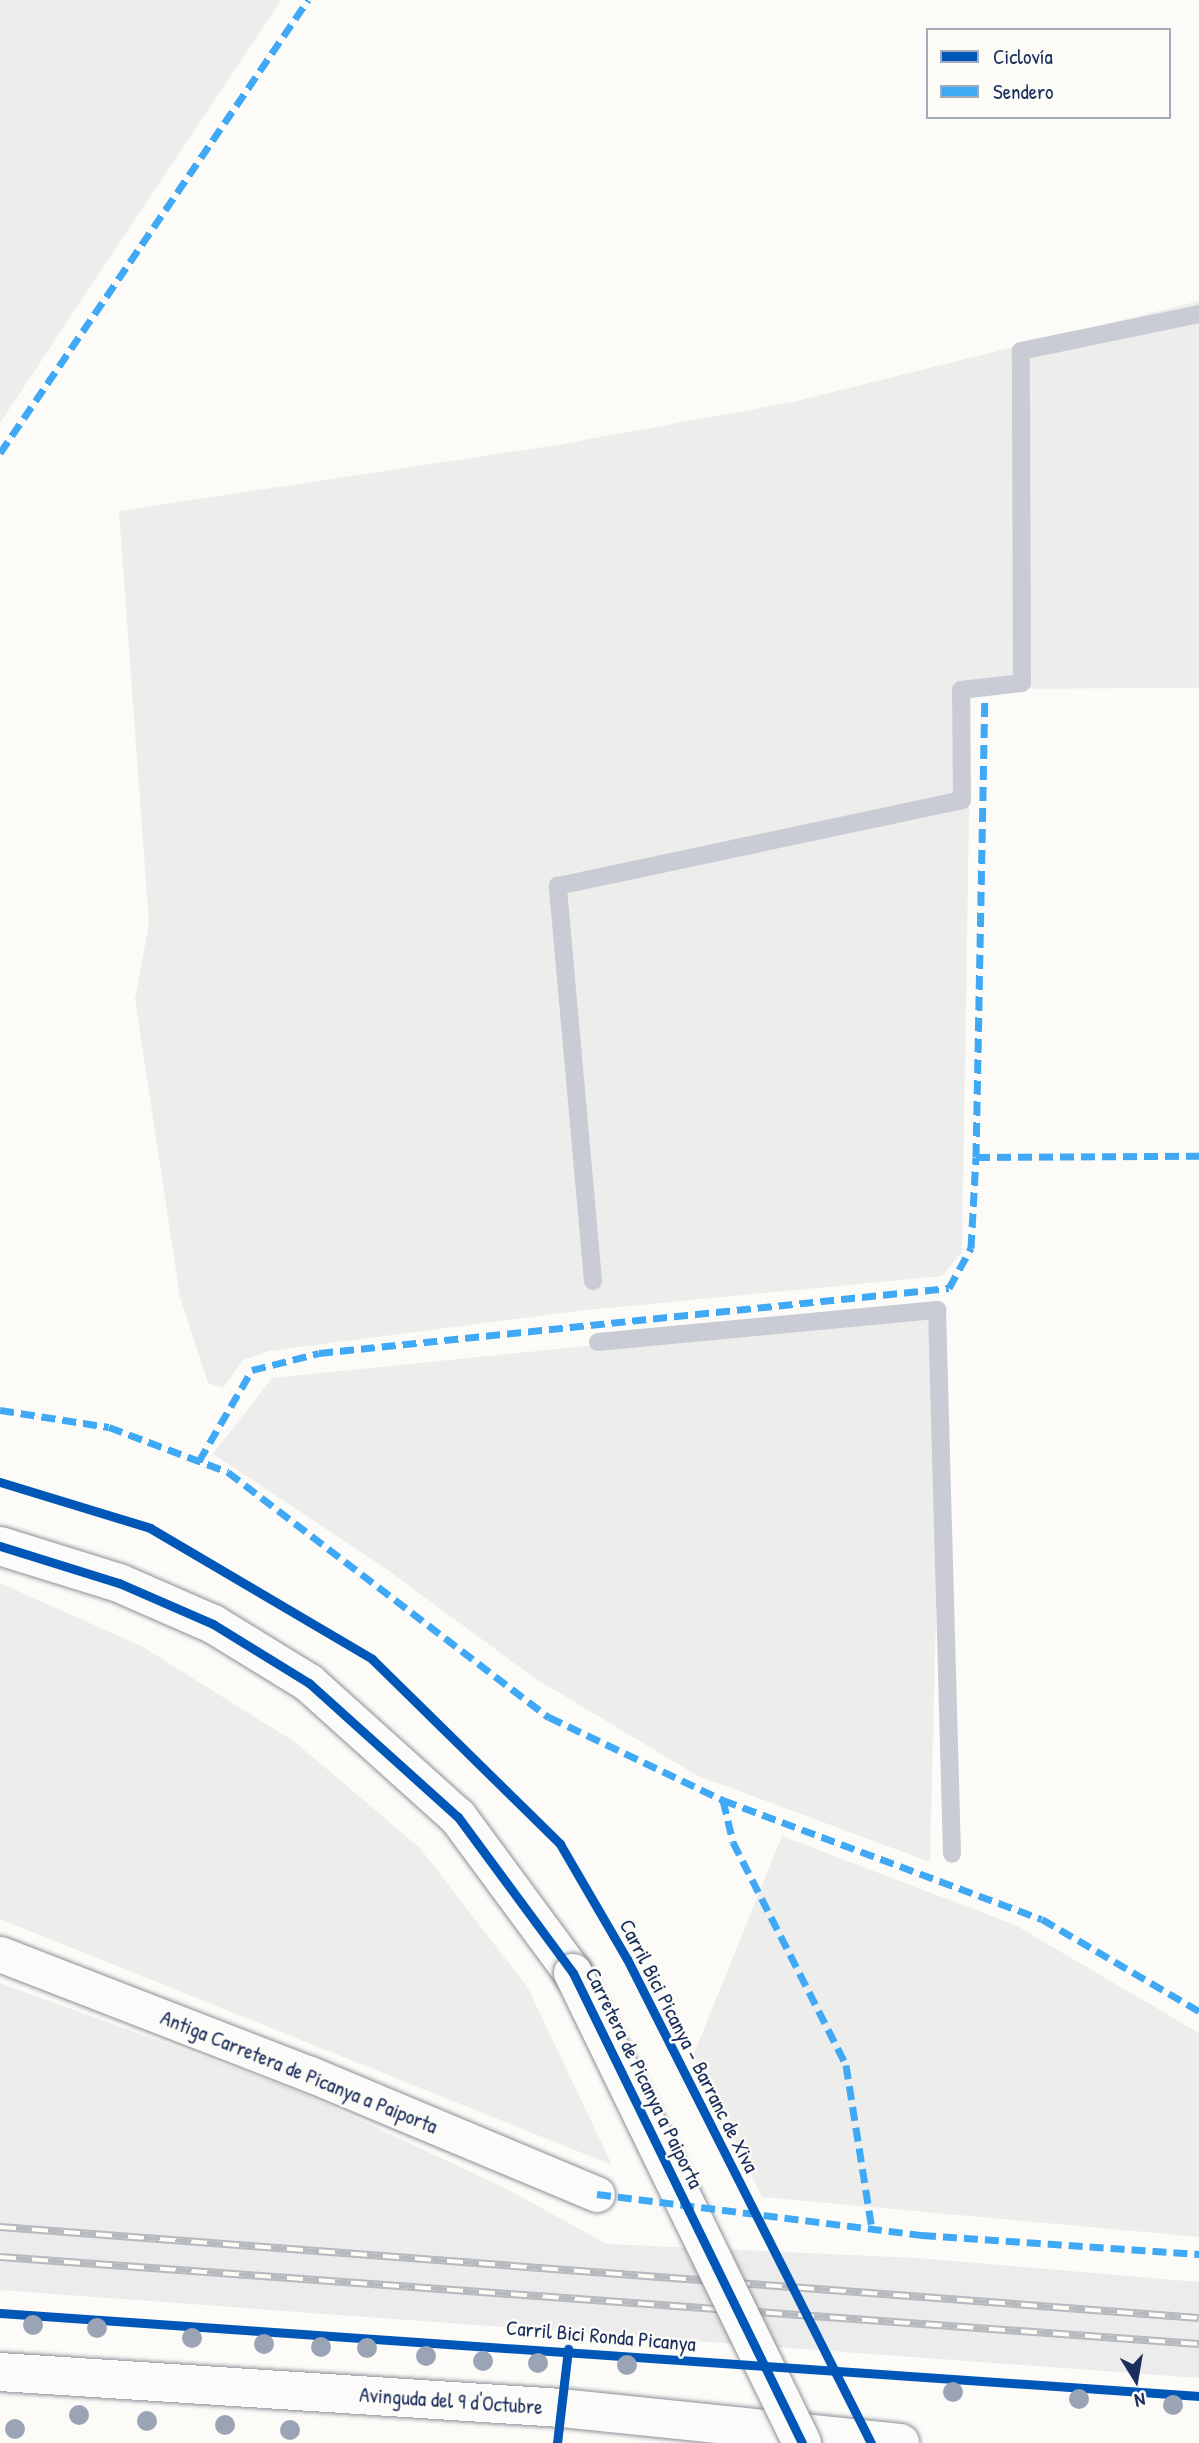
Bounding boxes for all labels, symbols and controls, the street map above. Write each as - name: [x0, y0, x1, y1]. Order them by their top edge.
- legend: [926, 28, 1171, 119]
- text: Ciclovía: [993, 42, 1053, 71]
- text: Sendero: [993, 77, 1054, 106]
- street label: Carril Bici Picanya - Barranc de Xiva: [614, 1915, 764, 2177]
- street label: Carretera de Picanya a Paiporta: [580, 1964, 708, 2192]
- street label: Antiga Carretera de Picanya a Paiporta: [157, 2005, 441, 2139]
- street label: Carril Bici Ronda Picanya: [505, 2315, 697, 2357]
- north arrow: [1101, 2345, 1171, 2415]
- street label: Avinguda del 9 d'Octubre: [359, 2382, 543, 2420]
- text: N: [1133, 2387, 1147, 2414]

